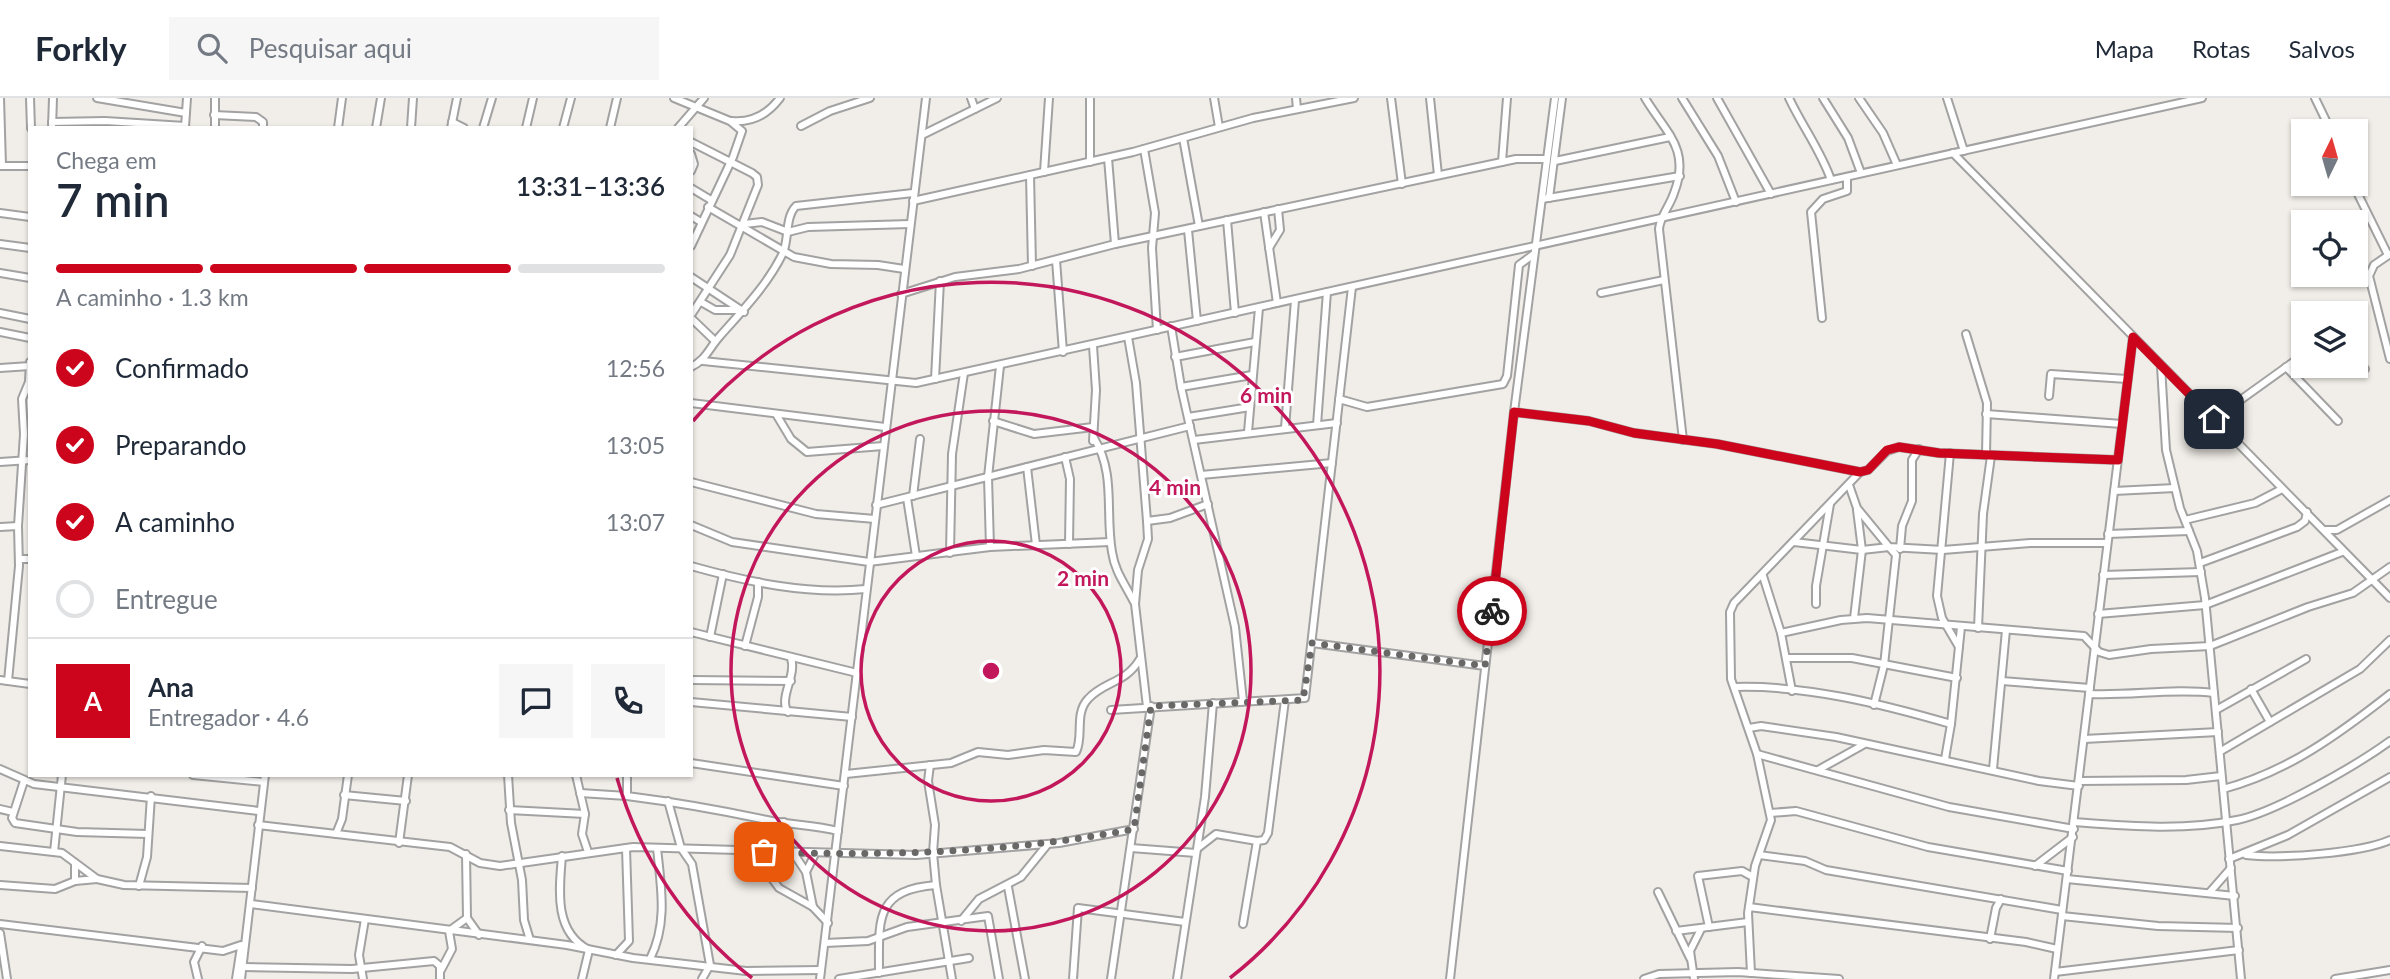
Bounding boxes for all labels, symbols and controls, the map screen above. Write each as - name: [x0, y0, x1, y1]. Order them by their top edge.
- search box: [169, 17, 659, 80]
- text: Forkly: [35, 28, 127, 68]
- icon: search: [193, 29, 231, 67]
- text: Pesquisar aqui: [249, 32, 412, 64]
- text: Mapa: [2095, 34, 2154, 63]
- text: Rotas: [2192, 34, 2251, 63]
- text: Salvos: [2289, 34, 2355, 63]
- north arrow: [2291, 119, 2368, 196]
- map controls: [2291, 119, 2368, 378]
- text: Chega em: [56, 146, 157, 174]
- text: 13:31–13:36: [516, 170, 665, 202]
- text: 7 min: [56, 172, 170, 227]
- button: locate: [2291, 210, 2368, 287]
- text: A caminho · 1.3 km: [56, 283, 249, 311]
- button: layers: [2291, 301, 2368, 378]
- icon: check: [56, 349, 94, 387]
- text: Confirmado: [115, 352, 249, 384]
- text: 12:56: [606, 354, 665, 382]
- text: 6 min: [1240, 382, 1292, 407]
- pin: [2184, 389, 2244, 449]
- icon: home: [2195, 400, 2233, 438]
- icon: check: [56, 426, 94, 464]
- text: Preparando: [115, 429, 247, 461]
- text: 13:05: [606, 431, 665, 459]
- text: 4 min: [1149, 474, 1201, 499]
- icon: check: [56, 503, 94, 541]
- text: A caminho: [115, 506, 235, 538]
- text: 13:07: [606, 508, 665, 536]
- text: 2 min: [1057, 565, 1109, 590]
- courier: [1457, 576, 1527, 646]
- text: Entregue: [115, 583, 218, 615]
- icon: bike: [1473, 592, 1511, 630]
- centre of rings: [979, 659, 1003, 683]
- button: chat: [499, 664, 573, 738]
- button: phone: [591, 664, 665, 738]
- text: Ana: [148, 671, 194, 703]
- text: A: [84, 685, 102, 717]
- text: Entregador · 4.6: [148, 703, 309, 731]
- pin: [734, 822, 794, 882]
- icon: bag: [745, 833, 783, 871]

